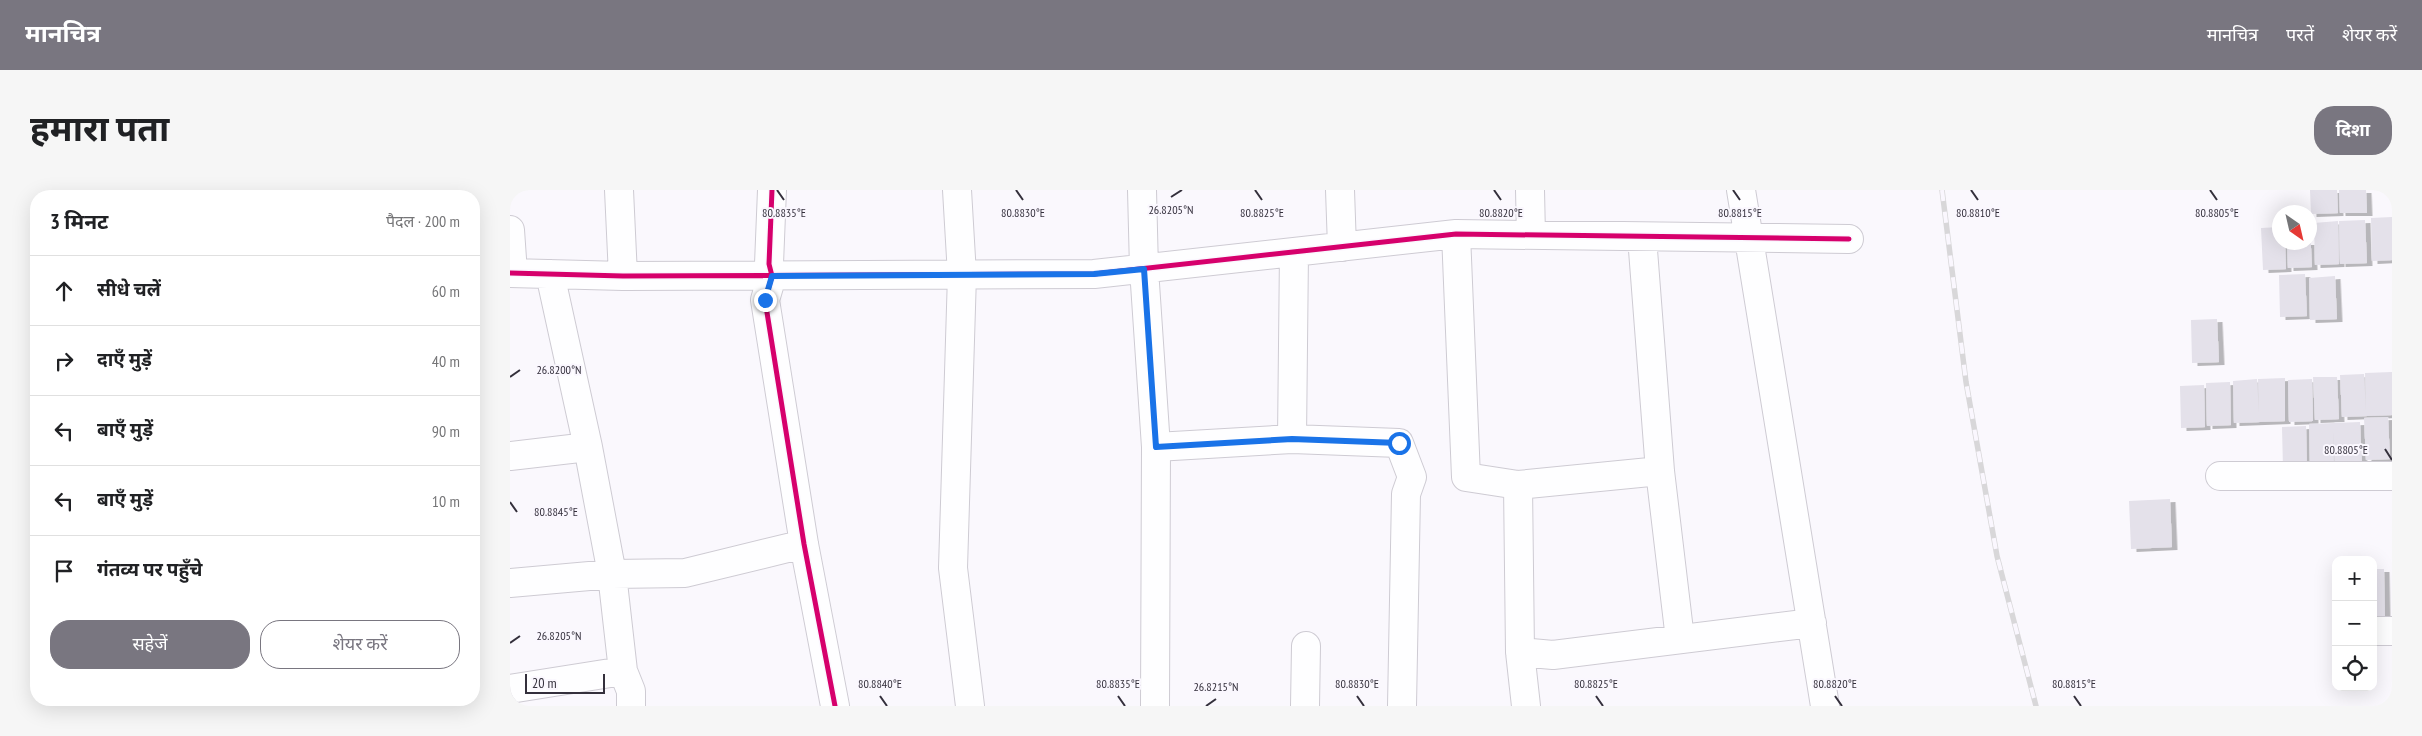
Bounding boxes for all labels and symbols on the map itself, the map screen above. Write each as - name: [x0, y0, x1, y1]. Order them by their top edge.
- text: 26.8205°N: [1148, 202, 1194, 217]
- text: 80.8835°E: [762, 205, 806, 220]
- text: 80.8830°E: [1001, 205, 1045, 220]
- text: 80.8825°E: [1240, 205, 1284, 220]
- text: 80.8820°E: [1479, 205, 1523, 220]
- text: 80.8815°E: [1718, 205, 1762, 220]
- text: 80.8810°E: [1956, 205, 2000, 220]
- text: 80.8805°E: [2195, 205, 2239, 220]
- north arrow: [2272, 205, 2317, 250]
- route end: [754, 289, 777, 312]
- text: 26.8200°N: [536, 362, 582, 377]
- route start: [1388, 432, 1411, 455]
- text: 80.8805°E: [2324, 442, 2368, 457]
- text: 80.8845°E: [534, 504, 578, 519]
- text: 26.8205°N: [536, 628, 582, 643]
- scale bar: [525, 671, 605, 694]
- text: 80.8840°E: [858, 676, 902, 691]
- text: 80.8835°E: [1096, 676, 1140, 691]
- text: 80.8830°E: [1335, 676, 1379, 691]
- text: 80.8825°E: [1574, 676, 1618, 691]
- text: 80.8820°E: [1813, 676, 1857, 691]
- text: 80.8815°E: [2052, 676, 2096, 691]
- text: 26.8215°N: [1193, 679, 1239, 694]

